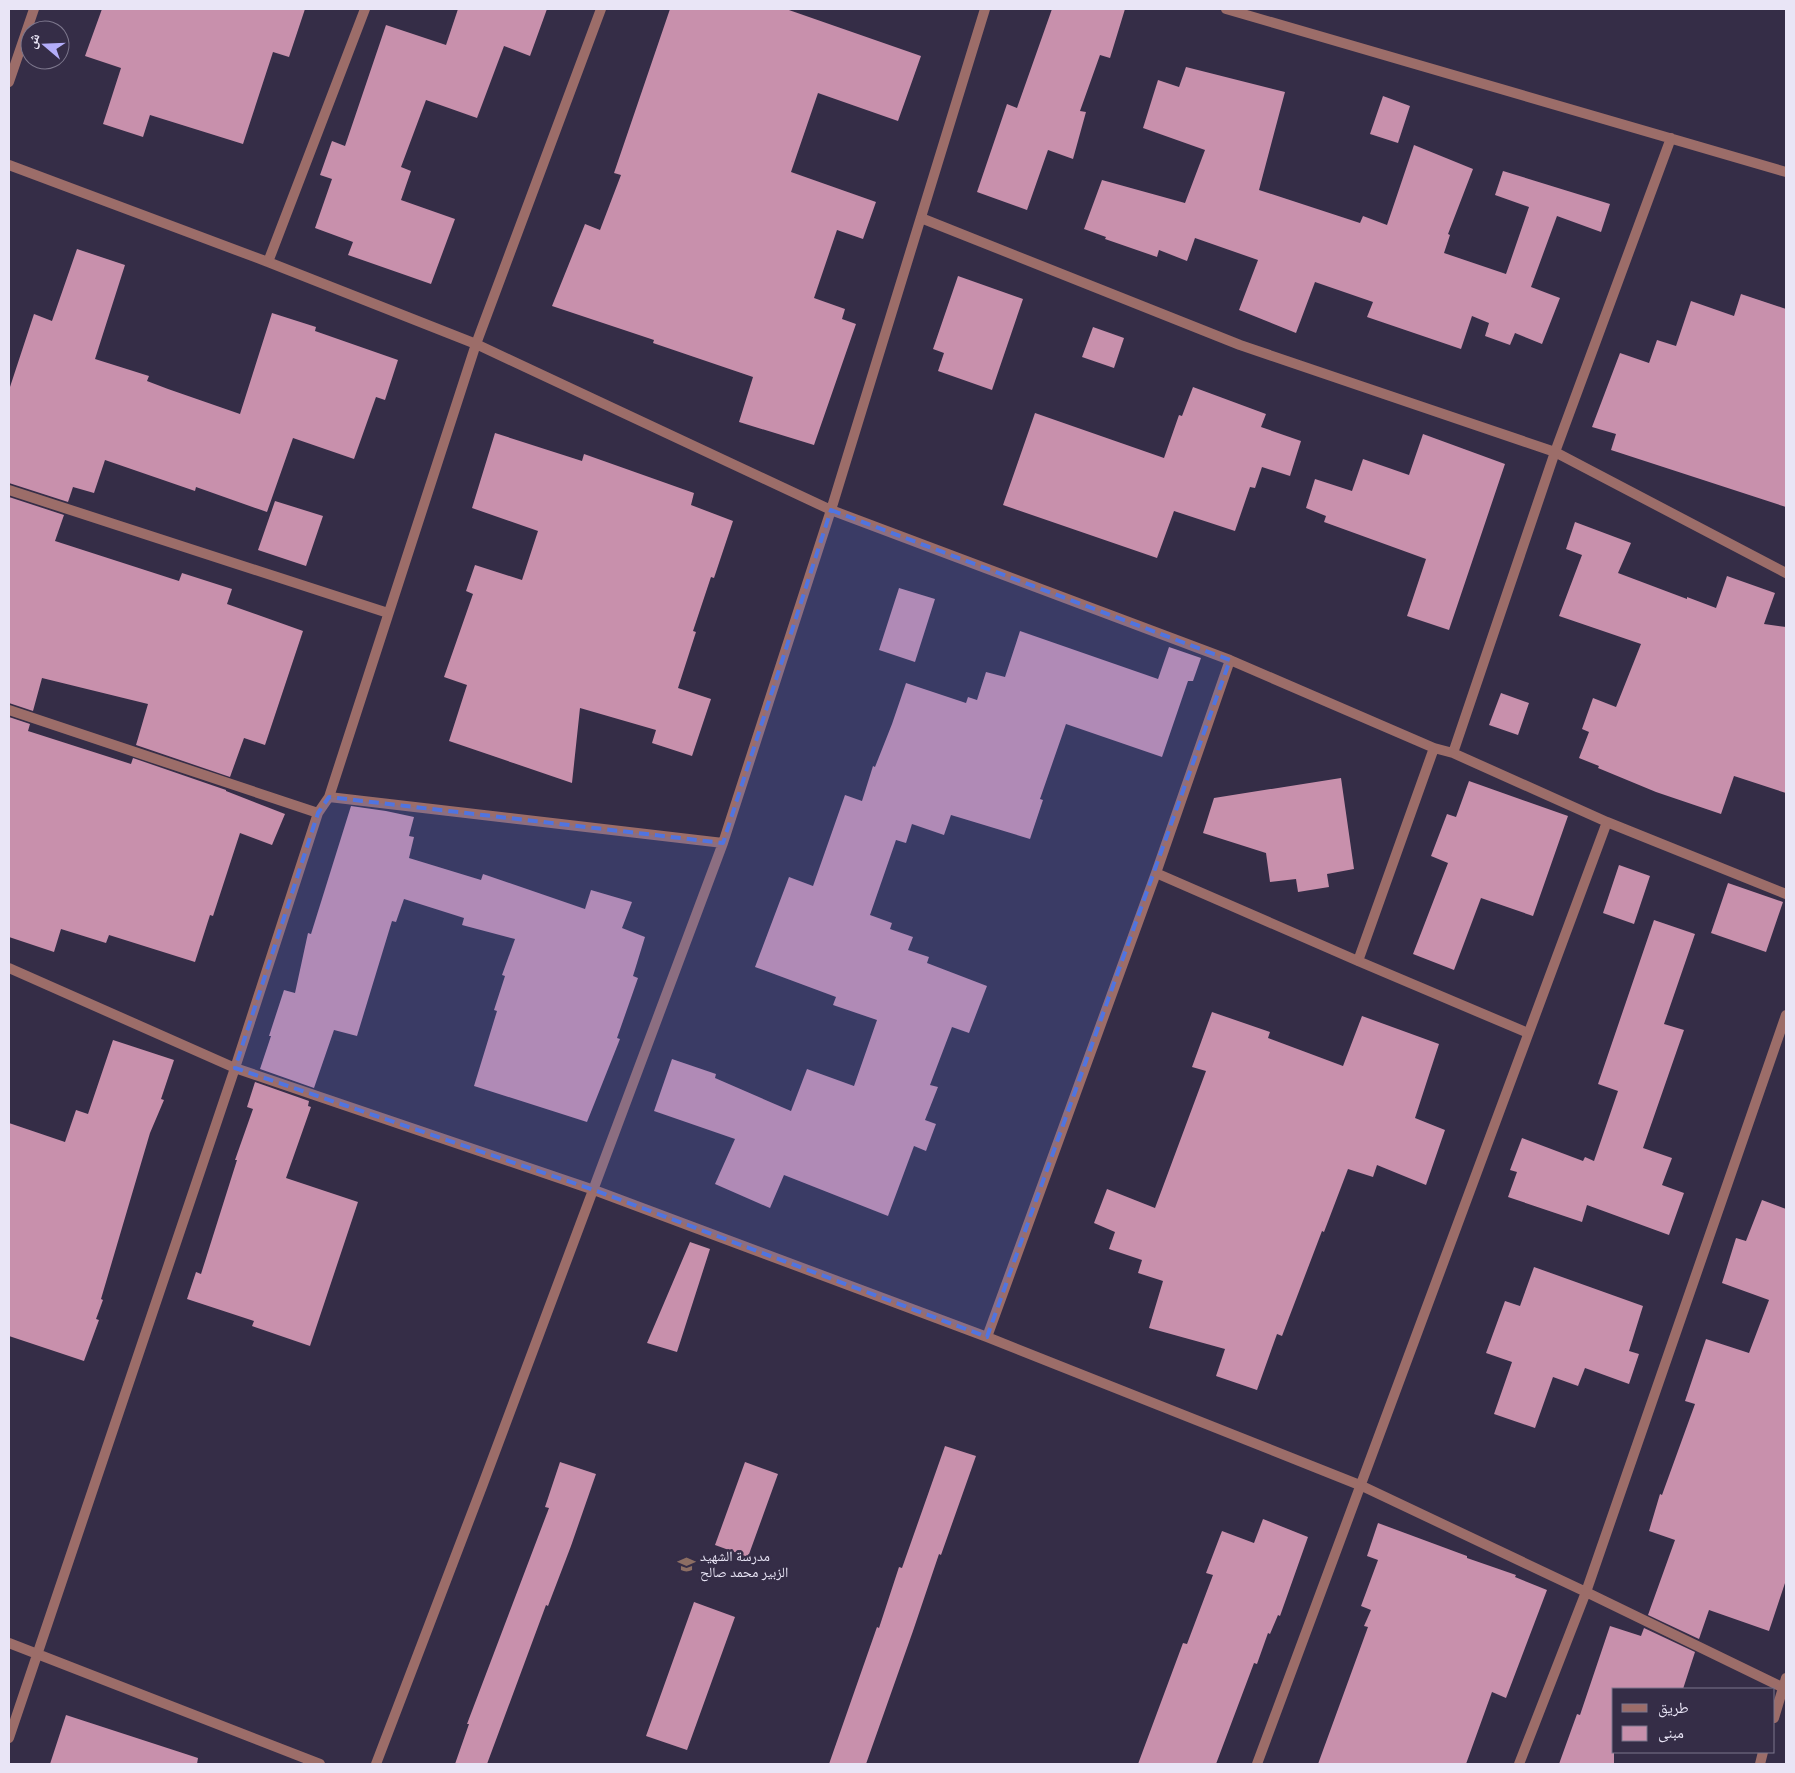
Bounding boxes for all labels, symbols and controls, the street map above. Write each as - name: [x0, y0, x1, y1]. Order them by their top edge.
- north arrow: [20, 20, 70, 70]
- text: ش: [23, 31, 44, 51]
- place label: مدرسة الشهيد الزبير محمد صالح: [700, 1548, 788, 1582]
- school or university icon: مدرسة الشهيد الزبير محمد صالح: [676, 1554, 696, 1574]
- legend: [1612, 1688, 1775, 1753]
- text: طريق: [1658, 1699, 1689, 1718]
- text: مبنى: [1658, 1724, 1684, 1743]

